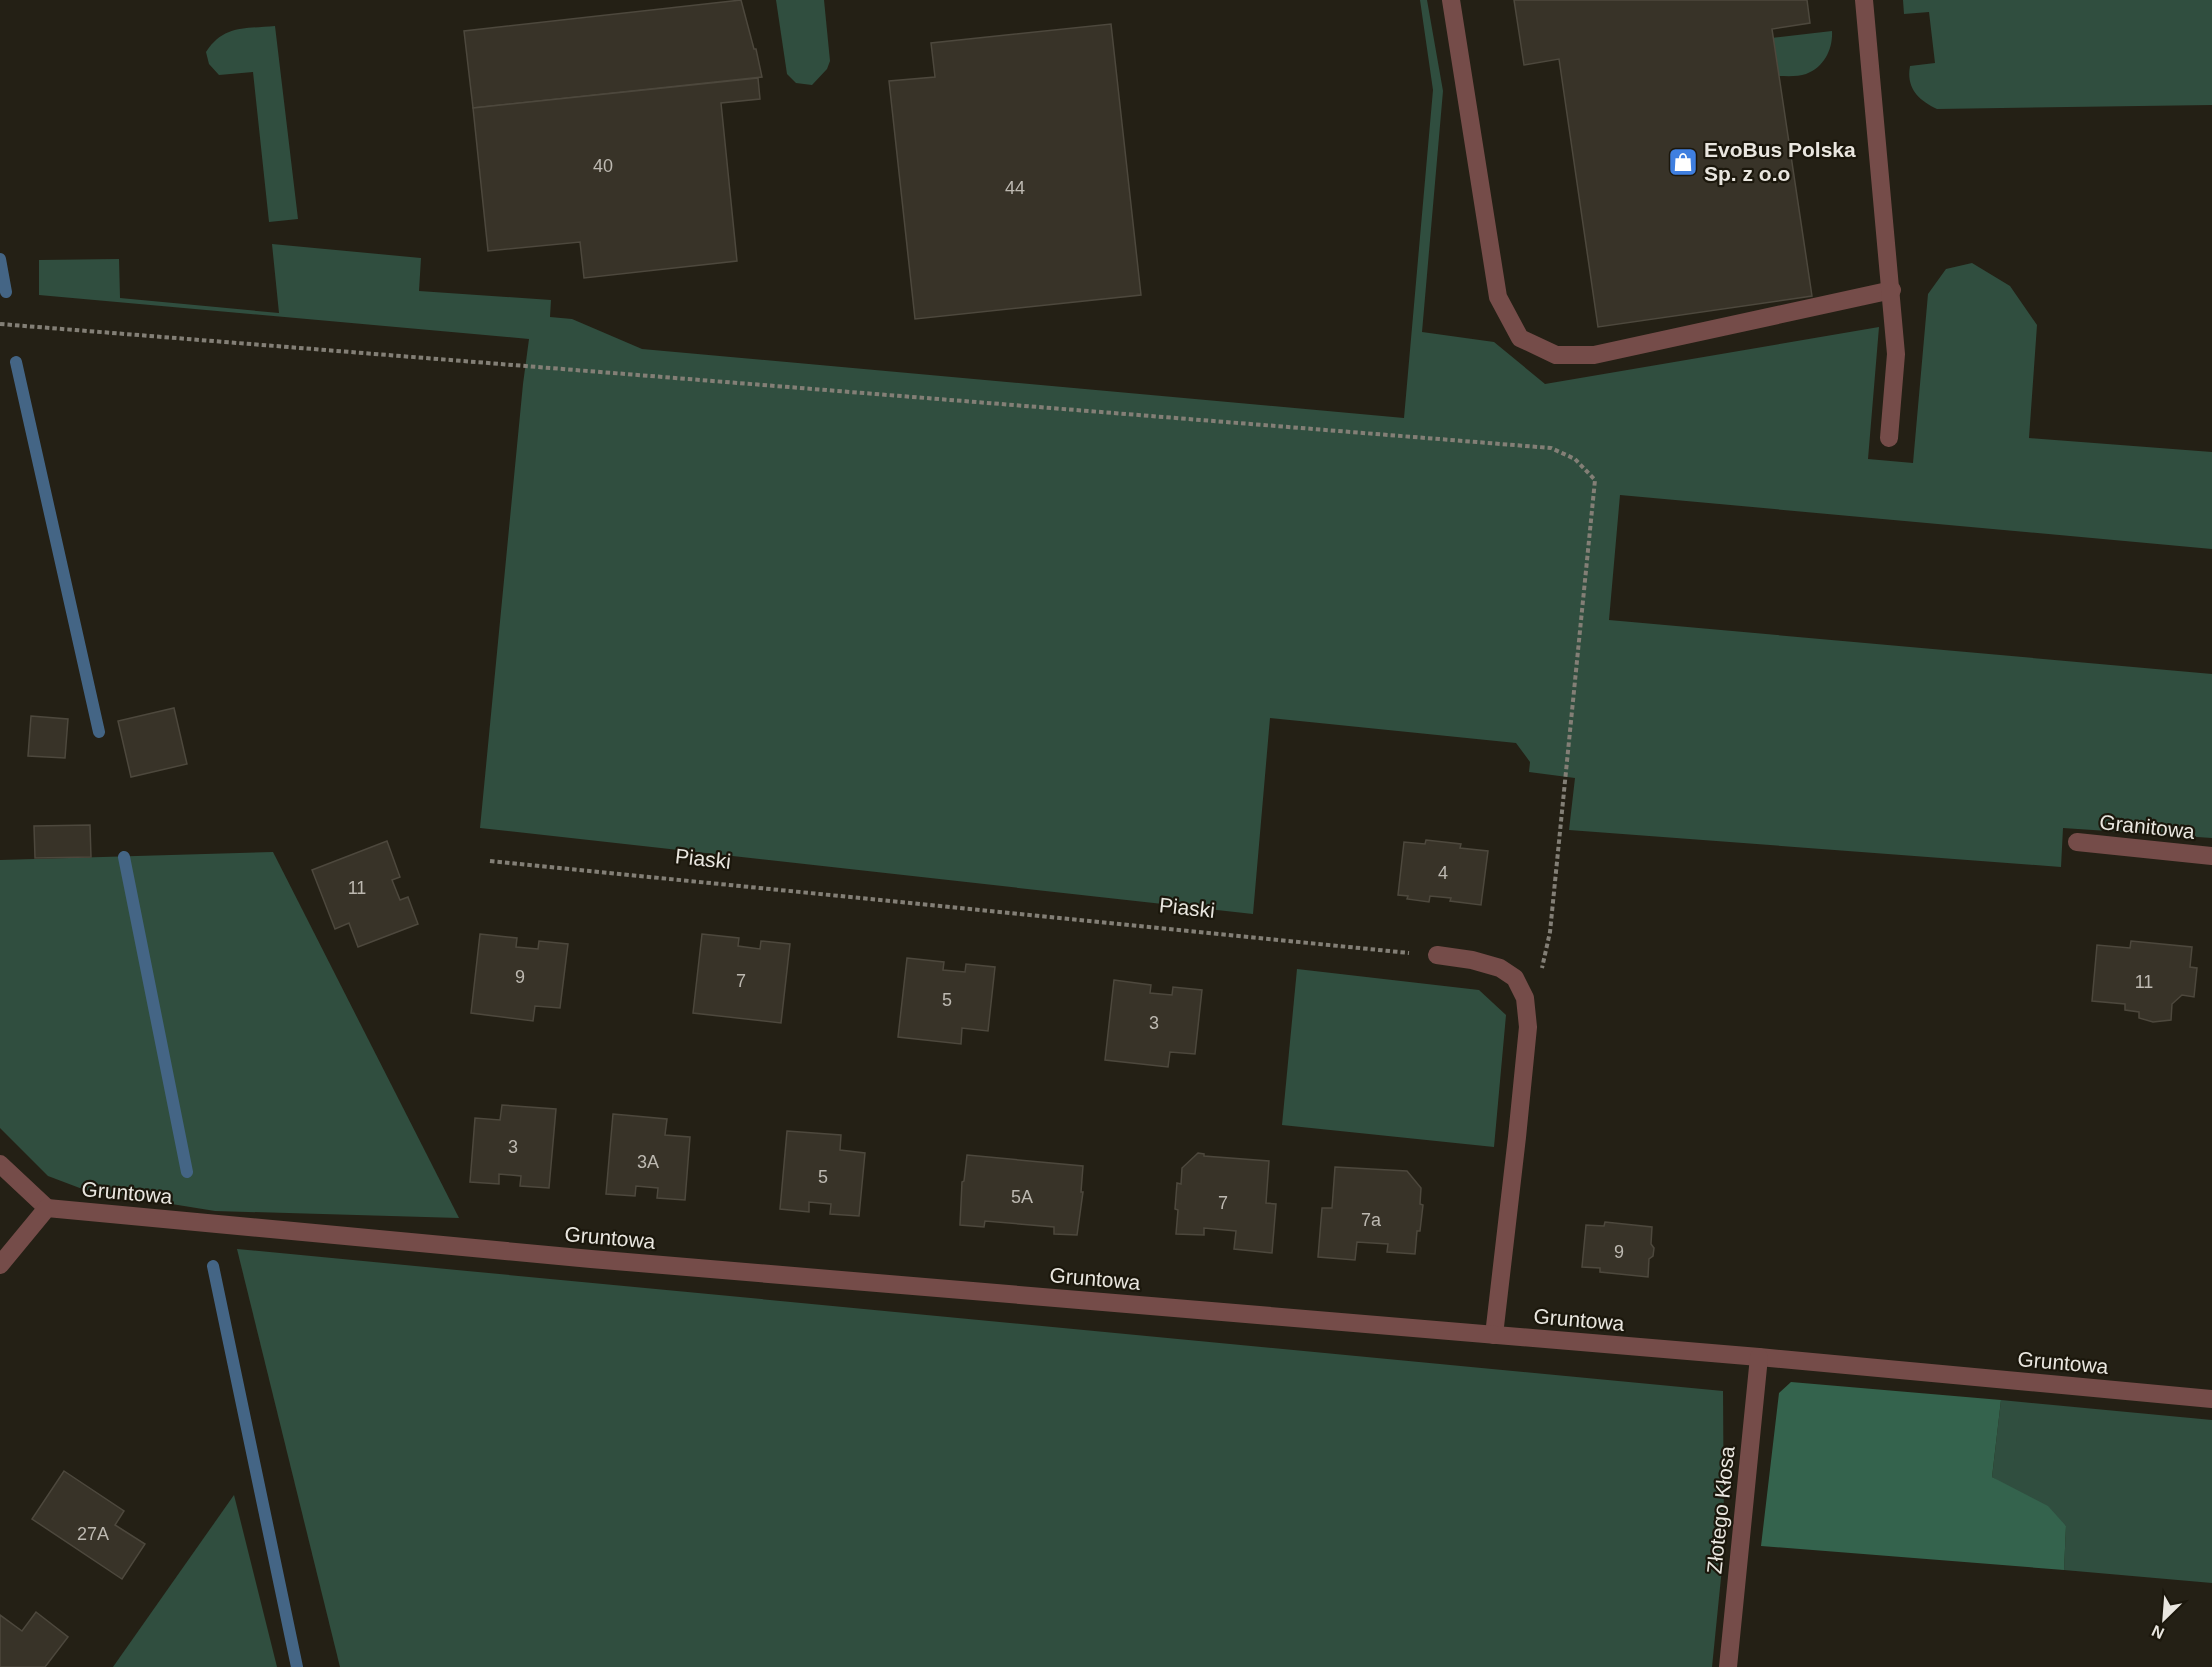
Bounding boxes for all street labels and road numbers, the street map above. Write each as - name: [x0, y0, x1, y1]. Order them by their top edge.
- street label: Granitowa: [2098, 810, 2196, 843]
- street label: Piaski: [674, 844, 732, 873]
- street label: Piaski: [1158, 893, 1216, 922]
- street label: Gruntowa: [81, 1177, 174, 1208]
- street label: Gruntowa: [564, 1222, 657, 1253]
- street label: Gruntowa: [1049, 1263, 1142, 1294]
- street label: Gruntowa: [1533, 1304, 1626, 1335]
- street label: Gruntowa: [2017, 1347, 2110, 1378]
- street label: Złotego Kłosa: [1702, 1445, 1739, 1575]

